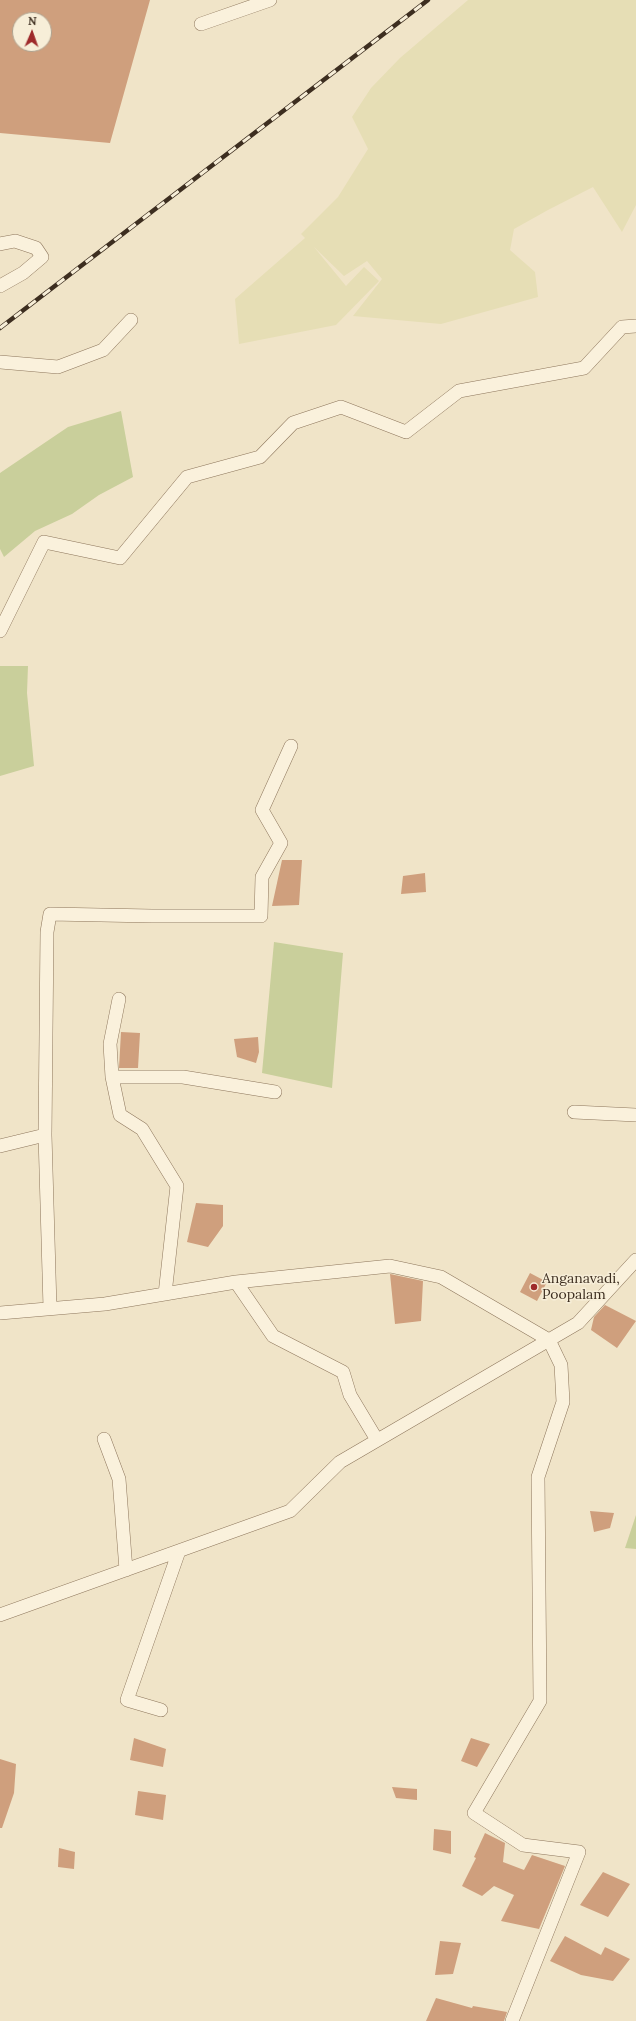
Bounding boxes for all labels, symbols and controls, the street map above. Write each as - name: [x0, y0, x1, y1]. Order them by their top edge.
- north arrow: [12, 12, 52, 52]
- text: N: [28, 14, 37, 28]
- place label: Anganavadi, Poopalam: [542, 1271, 620, 1304]
- marker: Anganavadi, Poopalam: [529, 1282, 539, 1292]

